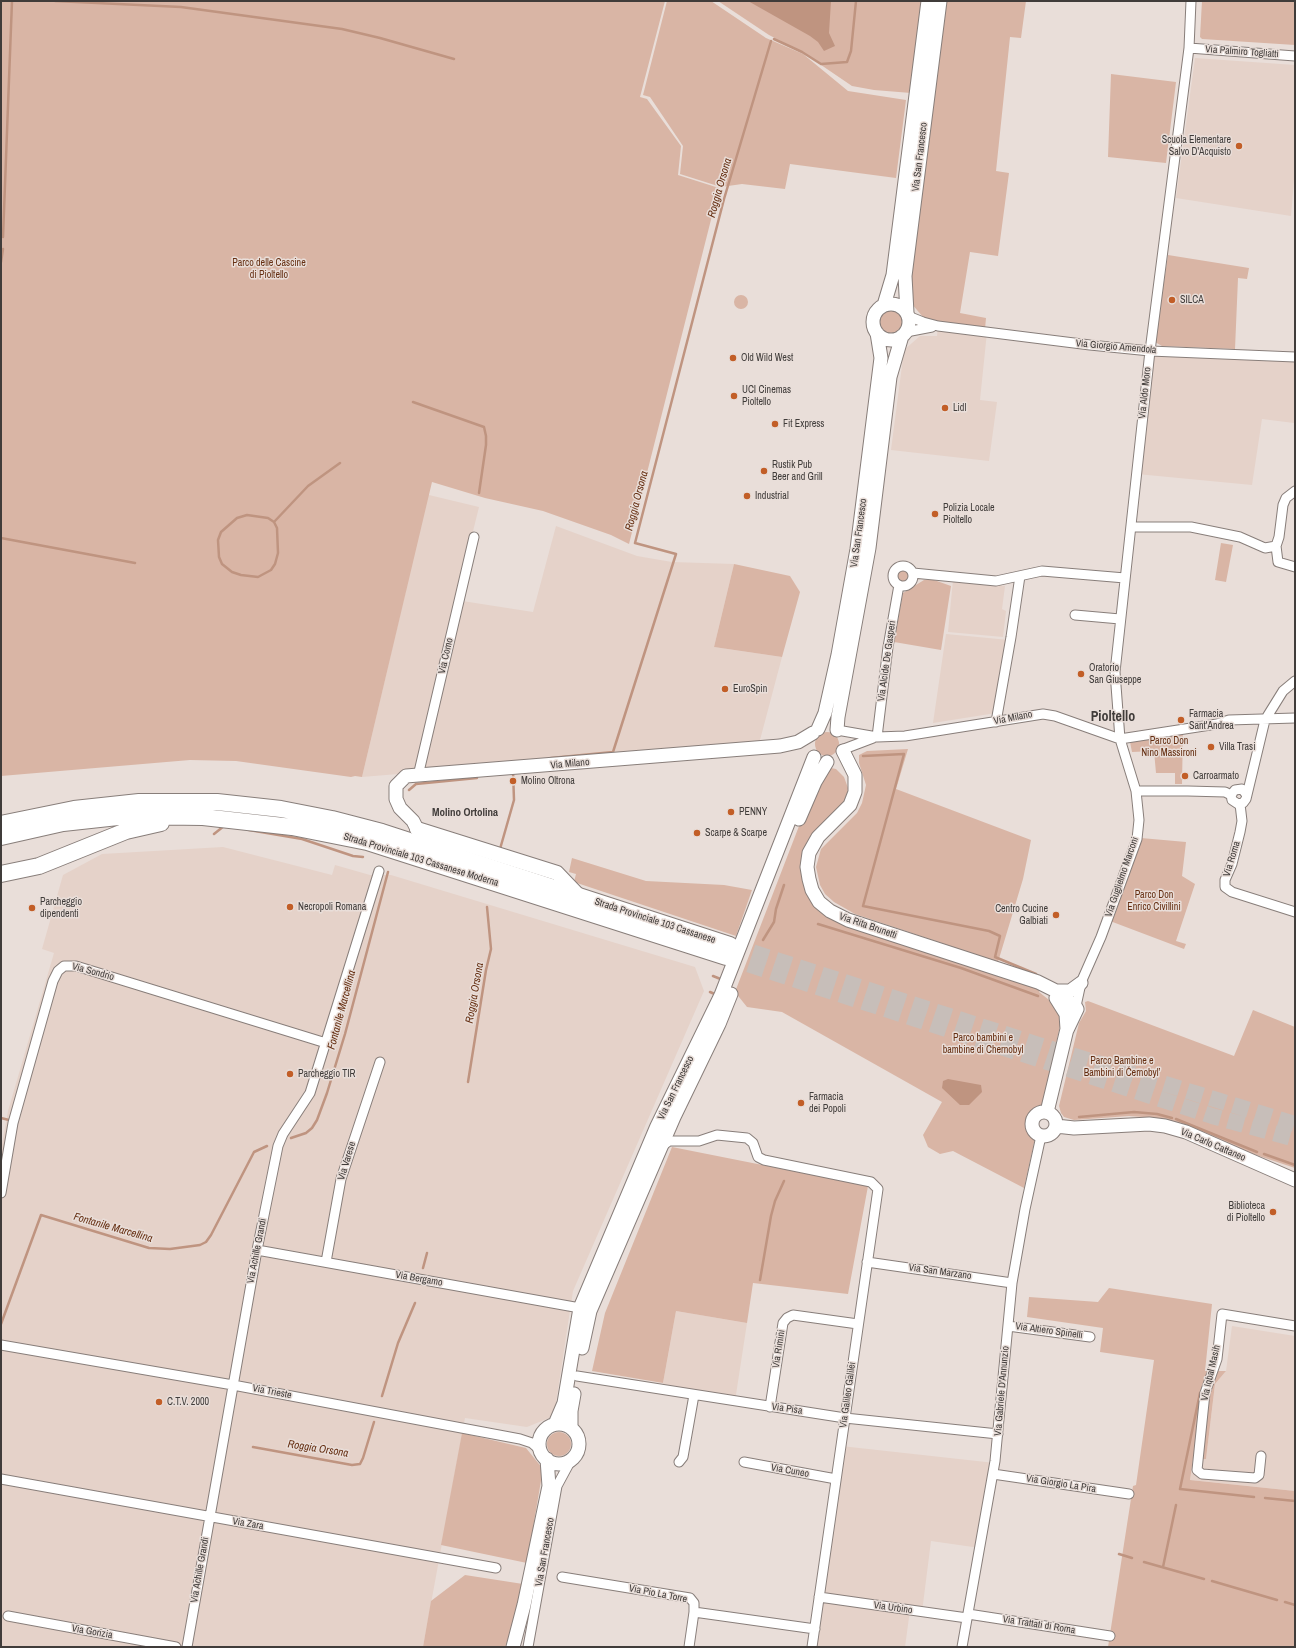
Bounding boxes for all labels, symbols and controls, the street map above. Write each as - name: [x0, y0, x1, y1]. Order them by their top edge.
- street label: Via Palmiro Togliatti: [1205, 43, 1279, 61]
- street label: Via San Francesco: [910, 122, 930, 192]
- place label: Scuola Elementare Salvo D'Acquisto: [1162, 134, 1231, 158]
- marker: Scuola Elementare Salvo D'Acquisto: [1234, 141, 1244, 151]
- water label: Roggia Orsona: [705, 157, 735, 219]
- park label: Parco delle Cascine di Pioltello: [232, 257, 306, 280]
- place label: SILCA: [1180, 294, 1204, 306]
- marker: SILCA: [1167, 295, 1177, 305]
- street label: Via Giorgio Amendola: [1075, 337, 1157, 357]
- place label: Old Wild West: [741, 352, 793, 364]
- marker: Old Wild West: [728, 353, 738, 363]
- street label: Via Aldo Moro: [1136, 367, 1154, 419]
- place label: UCI Cinemas Pioltello: [742, 384, 791, 408]
- marker: UCI Cinemas Pioltello: [729, 391, 739, 401]
- place label: Lidl: [953, 402, 966, 414]
- marker: Lidl: [940, 403, 950, 413]
- place label: Fit Express: [783, 418, 824, 430]
- marker: Fit Express: [770, 419, 780, 429]
- place label: Rustik Pub Beer and Grill: [772, 459, 823, 482]
- marker: Rustik Pub Beer and Grill: [759, 466, 769, 476]
- water label: Roggia Orsona: [623, 470, 651, 532]
- place label: Industrial: [755, 490, 789, 502]
- marker: Industrial: [742, 491, 752, 501]
- street label: Via San Francesco: [848, 498, 870, 568]
- place label: Polizia Locale Pioltello: [943, 502, 995, 526]
- marker: Polizia Locale Pioltello: [930, 509, 940, 519]
- street label: Via Alcide De Gasperi: [875, 620, 899, 702]
- street label: Via Como: [436, 637, 456, 675]
- place label: Oratorio San Giuseppe: [1089, 662, 1141, 686]
- marker: Oratorio San Giuseppe: [1076, 669, 1086, 679]
- place label: EuroSpin: [733, 683, 767, 695]
- marker: EuroSpin: [720, 684, 730, 694]
- street label: Via Milano: [993, 708, 1033, 728]
- place label: Farmacia Sant'Andrea: [1189, 708, 1234, 732]
- district label: Pioltello: [1091, 709, 1135, 725]
- marker: Farmacia Sant'Andrea: [1176, 715, 1186, 725]
- park label: Parco Don Nino Massironi: [1141, 735, 1197, 758]
- place label: Villa Trasi: [1219, 741, 1255, 753]
- marker: Villa Trasi: [1206, 742, 1216, 752]
- street label: Via Milano: [550, 756, 590, 772]
- place label: Carroarmato: [1193, 770, 1239, 782]
- marker: Carroarmato: [1180, 771, 1190, 781]
- place label: Molino Oltrona: [521, 775, 575, 787]
- marker: Molino Oltrona: [508, 776, 518, 786]
- district label: Molino Ortolina: [432, 806, 498, 820]
- place label: PENNY: [739, 806, 767, 818]
- marker: PENNY: [726, 807, 736, 817]
- place label: Scarpe & Scarpe: [705, 827, 767, 839]
- marker: Scarpe & Scarpe: [692, 828, 702, 838]
- street label: Strada Provinciale 103 Cassanese Moderna: [342, 831, 500, 889]
- street label: Via Guglielmo Marconi: [1103, 835, 1141, 919]
- street label: Via Roma: [1221, 840, 1243, 878]
- park label: Parco Don Enrico Civillini: [1127, 889, 1181, 912]
- place label: Parcheggio dipendenti: [40, 896, 82, 920]
- street label: Strada Provinciale 103 Cassanese: [593, 896, 717, 946]
- place label: Necropoli Romana: [298, 901, 366, 913]
- marker: Necropoli Romana: [285, 902, 295, 912]
- marker: Parcheggio dipendenti: [27, 903, 37, 913]
- place label: Centro Cucine Galbiati: [995, 903, 1048, 926]
- street label: Via Rita Brunetti: [837, 910, 899, 942]
- marker: Centro Cucine Galbiati: [1051, 910, 1061, 920]
- street label: Via Sondrio: [71, 961, 115, 983]
- water label: Roggia Orsona: [463, 962, 487, 1024]
- water label: Fontanile Marcellina: [325, 969, 359, 1051]
- park label: Parco bambini e bambine di Chernobyl: [943, 1032, 1023, 1056]
- street label: Via San Francesco: [655, 1054, 697, 1122]
- park label: Parco Bambine e Bambini di Černobyl’: [1084, 1055, 1160, 1078]
- place label: Parcheggio TIR: [298, 1068, 355, 1080]
- marker: Parcheggio TIR: [285, 1069, 295, 1079]
- place label: Farmacia dei Popoli: [809, 1091, 846, 1114]
- marker: Farmacia dei Popoli: [796, 1098, 806, 1108]
- street label: Via Carlo Cattaneo: [1179, 1126, 1247, 1164]
- street label: Via Varese: [335, 1140, 359, 1182]
- place label: Biblioteca di Pioltello: [1227, 1200, 1265, 1224]
- marker: Biblioteca di Pioltello: [1268, 1207, 1278, 1217]
- water label: Fontanile Marcellina: [72, 1210, 154, 1246]
- street label: Via Achille Grandi: [245, 1217, 269, 1285]
- street label: Via San Marzano: [908, 1262, 972, 1282]
- street label: Via Bergamo: [394, 1269, 444, 1289]
- street label: Via Altiero Spinelli: [1015, 1320, 1083, 1342]
- street label: Via Rimini: [770, 1329, 788, 1369]
- street label: Via Iqbal Masih: [1199, 1344, 1223, 1402]
- street label: Via Gabriele D'Annunzio: [992, 1345, 1012, 1437]
- street label: Via Galileo Galilei: [837, 1361, 859, 1429]
- street label: Via Trieste: [251, 1382, 293, 1402]
- place label: C.T.V. 2000: [167, 1396, 209, 1408]
- marker: C.T.V. 2000: [154, 1397, 164, 1407]
- street label: Via Pisa: [771, 1401, 803, 1417]
- water label: Roggia Orsona: [287, 1438, 349, 1460]
- street label: Via Cuneo: [770, 1462, 810, 1480]
- street label: Via Giorgio La Pira: [1025, 1473, 1097, 1495]
- street label: Via Zara: [232, 1515, 264, 1533]
- street label: Via San Francesco: [533, 1517, 557, 1587]
- street label: Via Achille Grandi: [188, 1536, 212, 1604]
- street label: Via Pio La Torre: [628, 1582, 688, 1606]
- street label: Via Urbino: [873, 1599, 913, 1617]
- street label: Via Trattati di Roma: [1002, 1613, 1076, 1637]
- street label: Via Gorizia: [71, 1623, 113, 1641]

